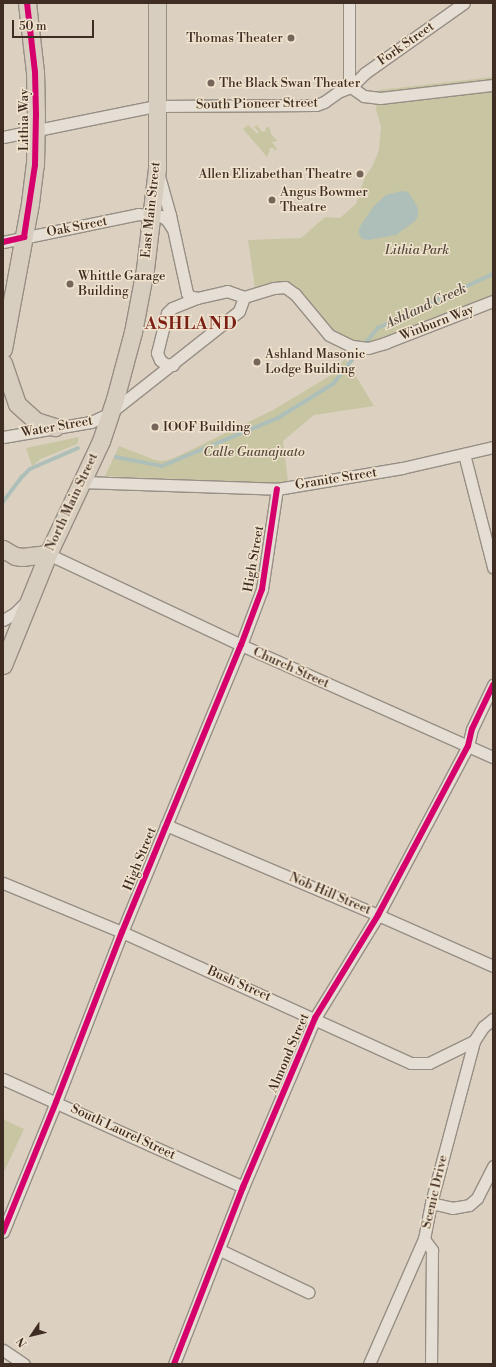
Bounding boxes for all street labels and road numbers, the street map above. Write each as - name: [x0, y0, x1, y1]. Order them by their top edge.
- street label: Fork Street: [375, 19, 437, 69]
- street label: Lithia Way: [16, 89, 32, 151]
- street label: South Pioneer Street: [196, 95, 318, 113]
- street label: East Main Street: [138, 161, 164, 259]
- street label: Oak Street: [45, 213, 109, 241]
- street label: Winburn Way: [398, 302, 476, 344]
- street label: Water Street: [20, 413, 94, 441]
- street label: North Main Street: [43, 451, 101, 553]
- street label: Granite Street: [294, 465, 378, 493]
- street label: High Street: [240, 525, 268, 593]
- street label: Church Street: [250, 644, 332, 692]
- street label: High Street: [120, 825, 160, 893]
- street label: Nob Hill Street: [287, 870, 373, 918]
- street label: Bush Street: [205, 963, 273, 1005]
- street label: Almond Street: [265, 1011, 313, 1095]
- street label: South Laurel Street: [68, 1101, 178, 1163]
- street label: Scenic Drive: [419, 1154, 451, 1230]

